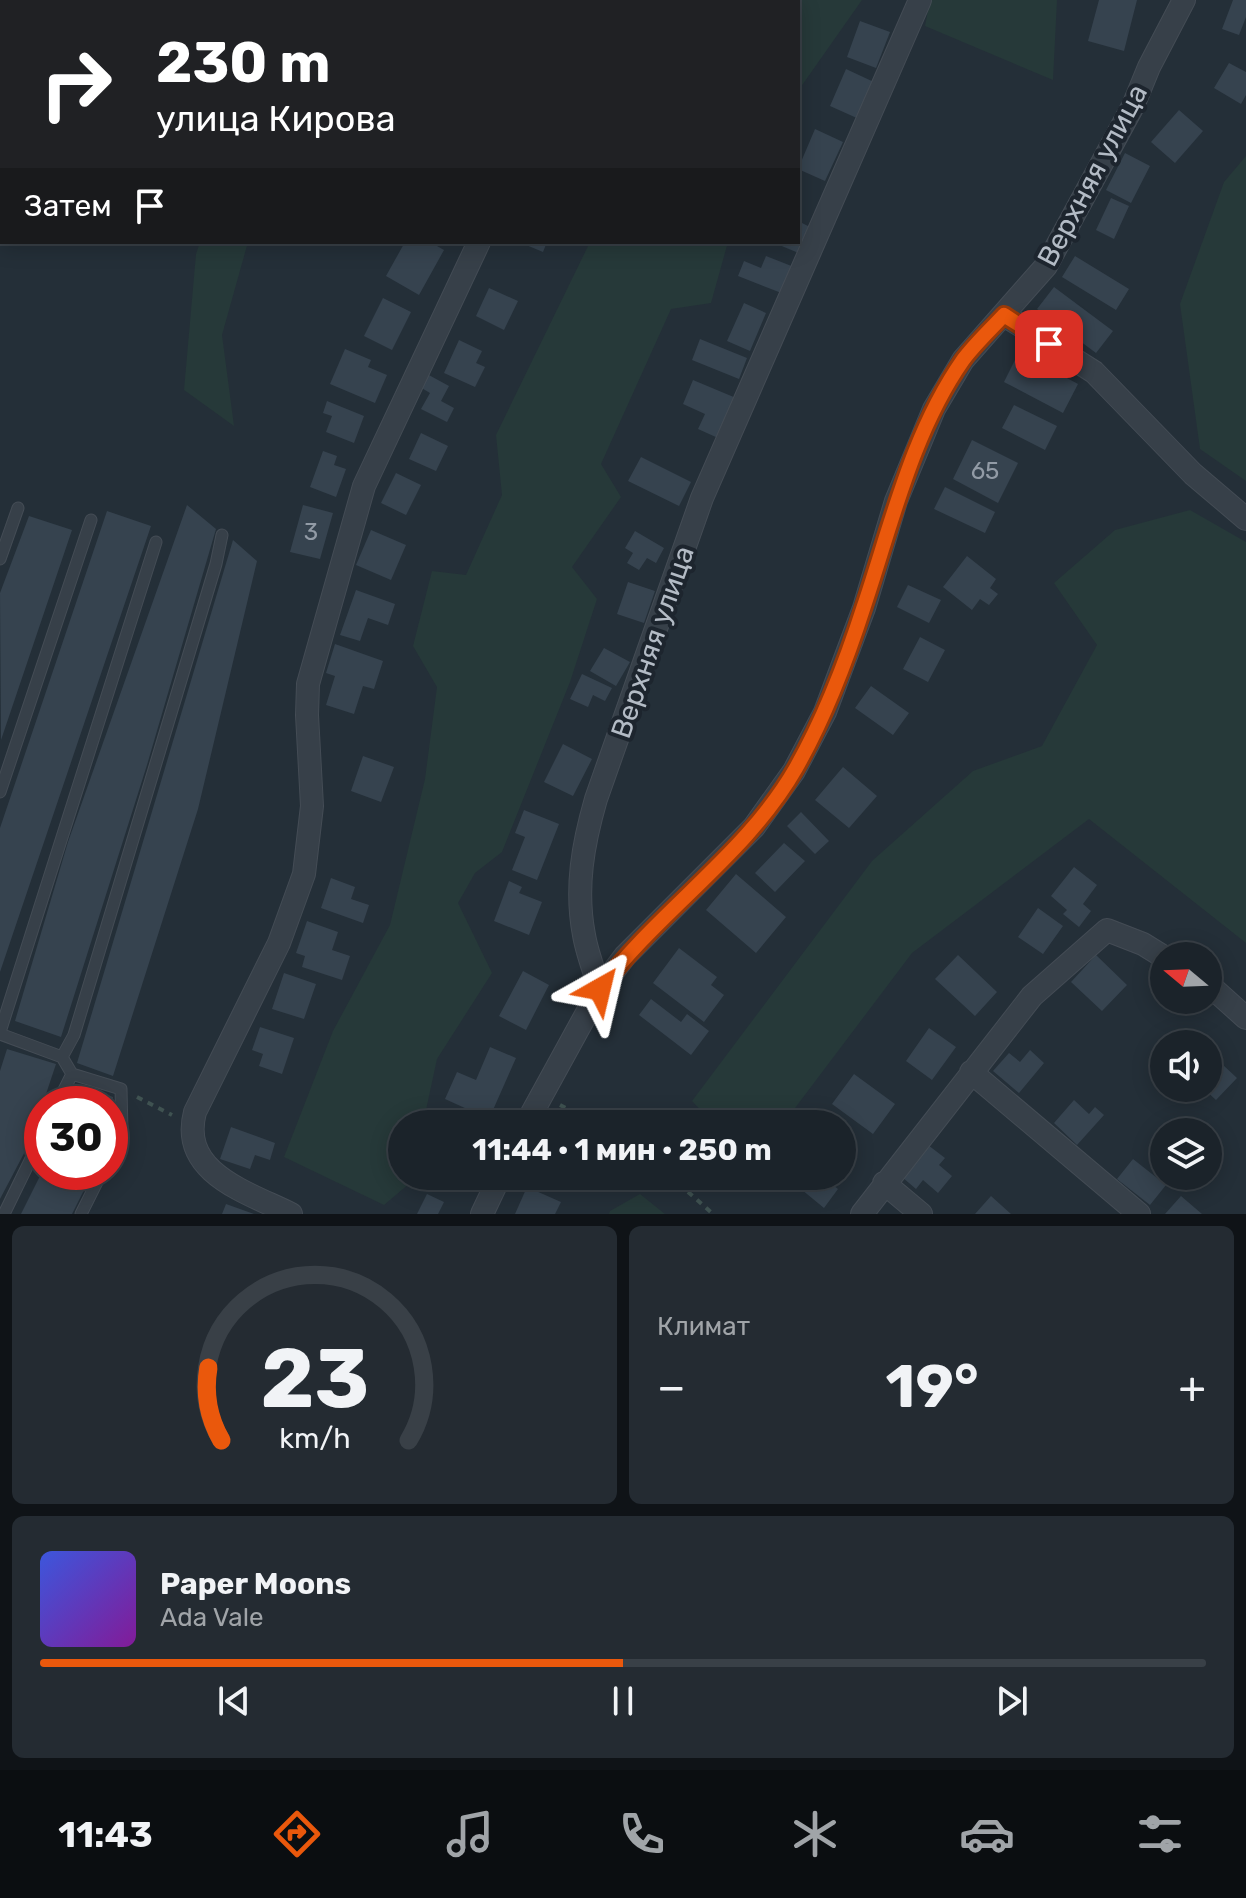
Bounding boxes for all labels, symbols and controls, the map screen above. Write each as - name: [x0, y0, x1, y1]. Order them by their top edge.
- text: 230 m: [156, 30, 331, 96]
- icon: right: [24, 32, 128, 136]
- street label: Верхняя улица: [1031, 79, 1154, 272]
- text: улица Кирова: [156, 97, 396, 140]
- icon: arrive: [128, 184, 172, 228]
- text: Затем: [24, 188, 112, 224]
- pin: [1015, 310, 1083, 378]
- icon: arrive: [1027, 322, 1071, 366]
- house number: 65: [971, 457, 999, 485]
- house number: 3: [304, 518, 318, 546]
- street label: Верхняя улица: [604, 542, 701, 743]
- north arrow: [1150, 942, 1222, 1014]
- map controls: [1150, 942, 1222, 1190]
- position arrow: [558, 947, 642, 1031]
- button: sound: [1150, 1030, 1222, 1102]
- speed limit sign: 30: [24, 1086, 128, 1190]
- button: layers: [1150, 1118, 1222, 1190]
- text: 11:44 · 1 мин · 250 m: [472, 1132, 772, 1168]
- text: Климат: [657, 1311, 750, 1342]
- text: 23: [260, 1329, 369, 1428]
- text: 19°: [886, 1351, 979, 1422]
- text: −: [657, 1361, 686, 1413]
- text: +: [1179, 1361, 1206, 1413]
- text: km/h: [279, 1421, 350, 1455]
- text: Paper Moons: [160, 1566, 351, 1602]
- text: Ada Vale: [160, 1602, 264, 1633]
- icon: previous: [212, 1679, 256, 1723]
- icon: pause: [601, 1679, 645, 1723]
- icon: next: [990, 1679, 1034, 1723]
- icon: directions: [269, 1806, 325, 1862]
- icon: music: [442, 1806, 498, 1862]
- icon: phone: [614, 1806, 670, 1862]
- icon: climate: [787, 1806, 843, 1862]
- icon: car: [959, 1806, 1015, 1862]
- icon: filters: [1132, 1806, 1188, 1862]
- text: 11:43: [58, 1813, 153, 1856]

